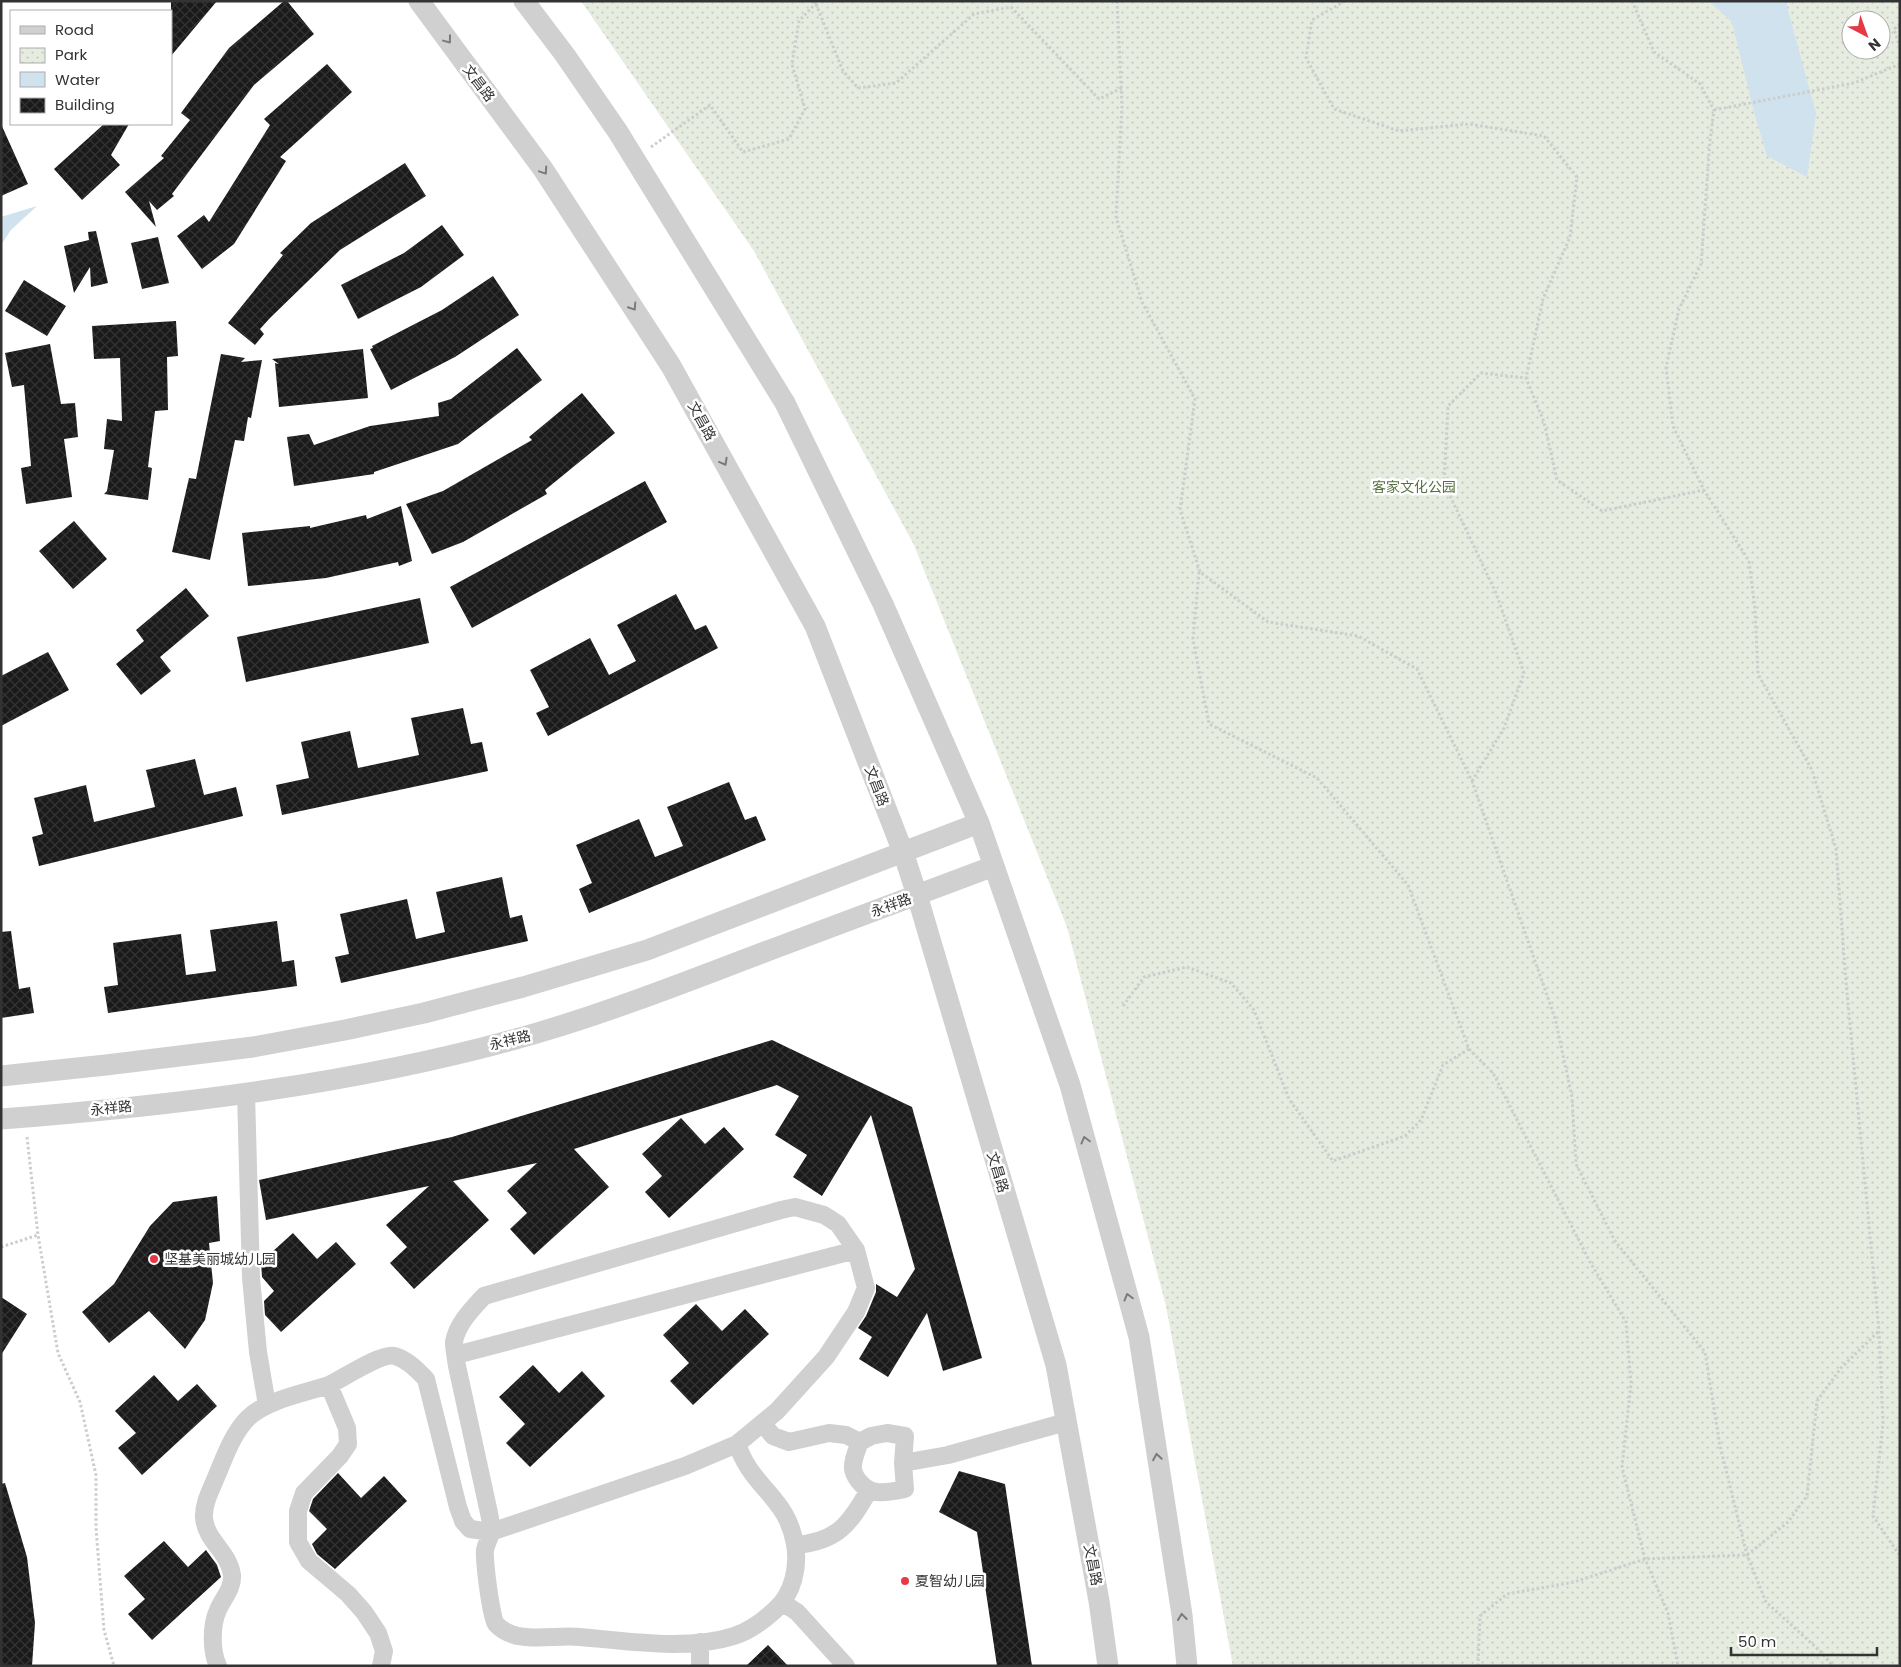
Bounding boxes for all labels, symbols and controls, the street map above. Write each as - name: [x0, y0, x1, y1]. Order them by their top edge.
- legend: [10, 10, 172, 125]
- north arrow: [1841, 10, 1891, 60]
- text: Road: [55, 19, 94, 40]
- one-way arrow: [442, 34, 450, 43]
- text: N: [1864, 34, 1885, 56]
- text: Park: [55, 44, 87, 65]
- street label: 文昌路: [458, 60, 500, 106]
- text: Water: [55, 69, 101, 90]
- text: Building: [55, 94, 115, 115]
- one-way arrow: [538, 165, 547, 175]
- one-way arrow: [627, 302, 636, 311]
- street label: 文昌路: [683, 398, 721, 444]
- one-way arrow: [718, 457, 728, 466]
- park label: 客家文化公园: [1372, 477, 1456, 497]
- street label: 文昌路: [860, 763, 894, 809]
- street label: 永祥路: [868, 888, 914, 922]
- street label: 永祥路: [487, 1025, 533, 1055]
- street label: 永祥路: [89, 1096, 133, 1120]
- one-way arrow: [1080, 1136, 1091, 1145]
- street label: 文昌路: [982, 1149, 1014, 1195]
- place label: 坚基美丽城幼儿园: [164, 1249, 276, 1269]
- marker: 坚基美丽城幼儿园: [148, 1253, 160, 1265]
- one-way arrow: [1123, 1293, 1134, 1301]
- one-way arrow: [1153, 1452, 1163, 1461]
- street label: 文昌路: [1079, 1542, 1107, 1588]
- place label: 夏智幼儿园: [915, 1571, 985, 1591]
- marker: 夏智幼儿园: [899, 1575, 911, 1587]
- one-way arrow: [1177, 1613, 1188, 1621]
- scale bar: [1731, 1624, 1877, 1656]
- text: 50 m: [1738, 1631, 1776, 1652]

